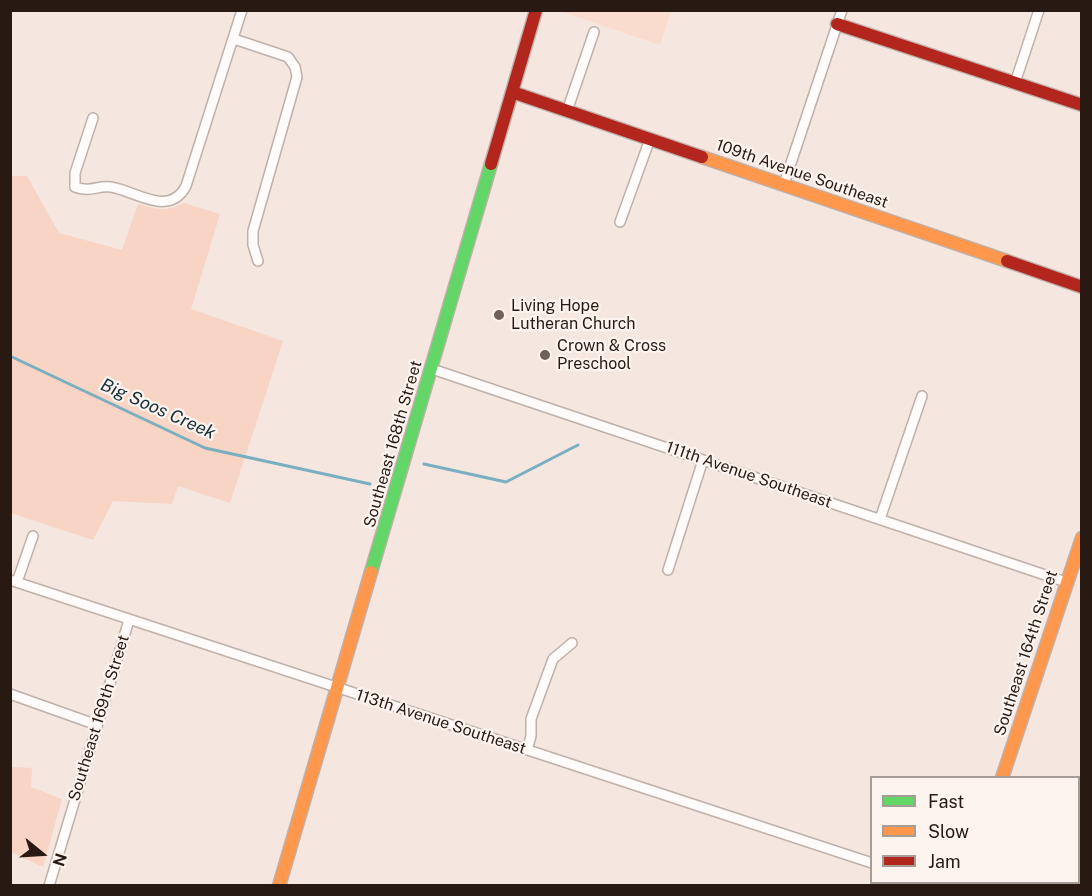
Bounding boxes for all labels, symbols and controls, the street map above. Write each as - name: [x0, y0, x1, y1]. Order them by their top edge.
- street label: 109th Avenue Southeast: [713, 136, 891, 212]
- place label: Living Hope Lutheran Church: [511, 296, 636, 334]
- marker: Living Hope Lutheran Church: [492, 308, 506, 322]
- place label: Crown & Cross Preschool: [557, 336, 666, 374]
- marker: Crown & Cross Preschool: [538, 348, 552, 362]
- street label: Southeast 168th Street: [360, 358, 426, 530]
- water label: Big Soos Creek: [97, 374, 219, 444]
- street label: 111th Avenue Southeast: [664, 438, 834, 512]
- street label: Southeast 164th Street: [990, 568, 1062, 738]
- street label: Southeast 169th Street: [65, 633, 133, 803]
- street label: 113th Avenue Southeast: [354, 685, 528, 759]
- legend: [870, 776, 1080, 884]
- text: Fast: [928, 791, 964, 812]
- text: Slow: [928, 821, 969, 842]
- north arrow: [12, 824, 72, 884]
- text: N: [49, 851, 71, 869]
- text: Jam: [928, 851, 961, 872]

